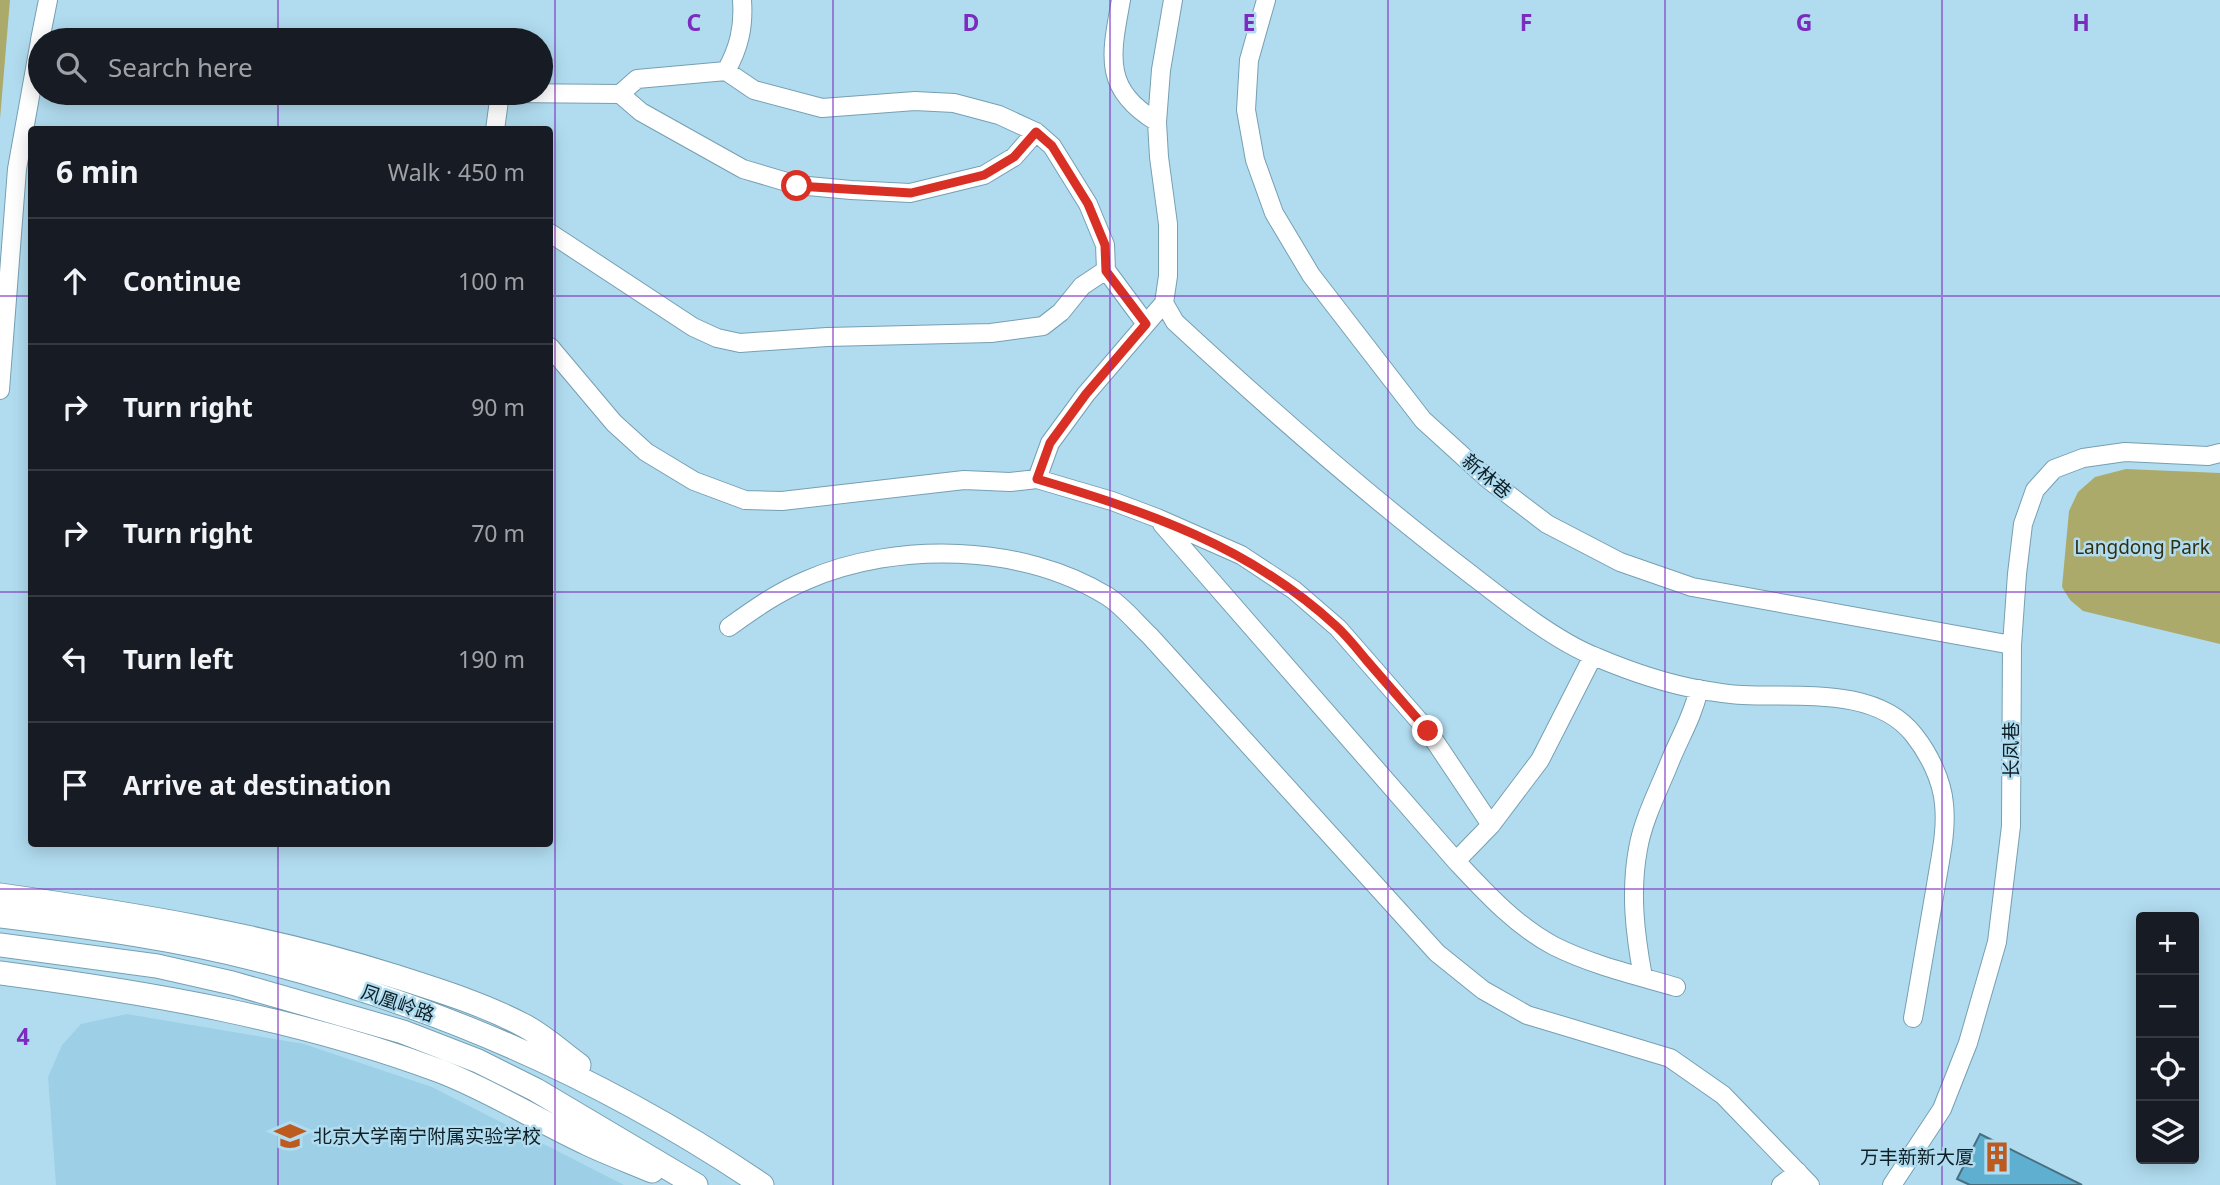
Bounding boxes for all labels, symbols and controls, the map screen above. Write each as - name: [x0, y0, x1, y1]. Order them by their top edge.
- text: C: [687, 6, 702, 38]
- text: D: [963, 6, 979, 38]
- text: E: [1243, 6, 1255, 38]
- text: F: [1520, 6, 1532, 38]
- text: G: [1796, 6, 1812, 38]
- text: H: [2072, 6, 2090, 38]
- search box: [28, 28, 553, 105]
- icon: search: [52, 48, 90, 86]
- text: Search here: [108, 49, 253, 85]
- text: 6 min: [56, 151, 139, 192]
- text: Walk · 450 m: [388, 156, 525, 188]
- route start: [781, 170, 812, 201]
- icon: ahead: [56, 262, 94, 300]
- text: Continue: [123, 263, 241, 299]
- text: 100 m: [458, 265, 525, 297]
- icon: right: [56, 388, 94, 426]
- text: Turn right: [123, 389, 253, 425]
- text: 90 m: [471, 391, 525, 423]
- street label: 新林巷: [1457, 448, 1517, 504]
- icon: right: [56, 514, 94, 552]
- text: Turn right: [123, 515, 253, 551]
- text: 70 m: [471, 517, 525, 549]
- park label: Langdong Park: [2074, 534, 2210, 560]
- icon: left: [56, 640, 94, 678]
- text: Turn left: [123, 641, 234, 677]
- text: 190 m: [458, 643, 525, 675]
- route end: [1412, 715, 1443, 746]
- street label: 长凤巷: [1998, 721, 2024, 779]
- icon: arrive: [56, 766, 94, 804]
- text: Arrive at destination: [123, 767, 392, 803]
- map controls: [2136, 912, 2199, 1164]
- button: +: [2136, 912, 2199, 975]
- button: −: [2136, 975, 2199, 1038]
- street label: 凤凰岭路: [358, 978, 438, 1028]
- text: 4: [16, 1020, 30, 1052]
- button: locate: [2136, 1038, 2199, 1101]
- button: layers: [2136, 1101, 2199, 1164]
- school or university icon: 北京大学南宁附属实验学校: [273, 1119, 307, 1153]
- place label: 北京大学南宁附属实验学校: [313, 1123, 541, 1149]
- building icon: 万丰新新大厦: [1980, 1140, 2014, 1174]
- place label: 万丰新新大厦: [1860, 1144, 1974, 1170]

